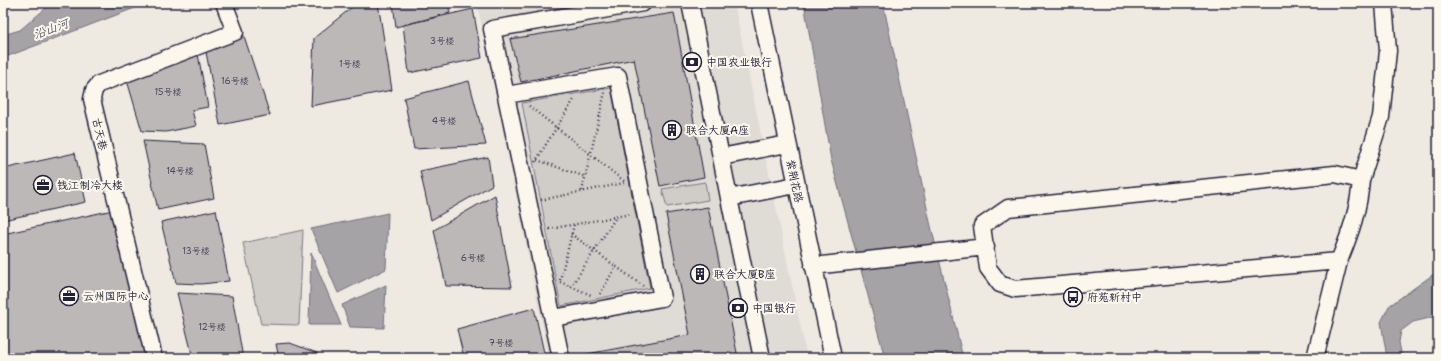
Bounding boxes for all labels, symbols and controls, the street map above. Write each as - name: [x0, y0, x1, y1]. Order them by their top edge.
- water label: 沿山河: [31, 15, 73, 43]
- house number: 3号楼: [430, 35, 454, 47]
- bank icon: 中国农业银行: [681, 51, 703, 73]
- place label: 中国农业银行: [706, 55, 772, 70]
- house number: 1号楼: [339, 58, 361, 70]
- house number: 16号楼: [221, 75, 249, 87]
- house number: 15号楼: [154, 86, 182, 98]
- house number: 4号楼: [432, 115, 456, 127]
- street label: 古天巷: [88, 116, 111, 152]
- building icon: 联合大厦A座: [661, 119, 683, 141]
- place label: 联合大厦A座: [686, 123, 749, 138]
- street label: 紫荆花路: [783, 158, 806, 204]
- house number: 14号楼: [166, 165, 194, 177]
- office icon: 钱江制冷大楼: [32, 174, 54, 196]
- place label: 钱江制冷大楼: [57, 178, 123, 193]
- house number: 13号楼: [182, 245, 210, 257]
- house number: 6号楼: [461, 252, 485, 264]
- building icon: 联合大厦B座: [689, 263, 711, 285]
- place label: 联合大厦B座: [714, 267, 776, 282]
- office icon: 云州国际中心: [58, 285, 80, 307]
- bus stop icon: 府苑新村中: [1062, 286, 1084, 308]
- place label: 云州国际中心: [83, 289, 149, 304]
- place label: 府苑新村中: [1087, 290, 1142, 305]
- bank icon: 中国银行: [727, 297, 749, 319]
- place label: 中国银行: [752, 301, 796, 316]
- house number: 12号楼: [198, 321, 226, 333]
- house number: 7号楼: [489, 337, 513, 349]

